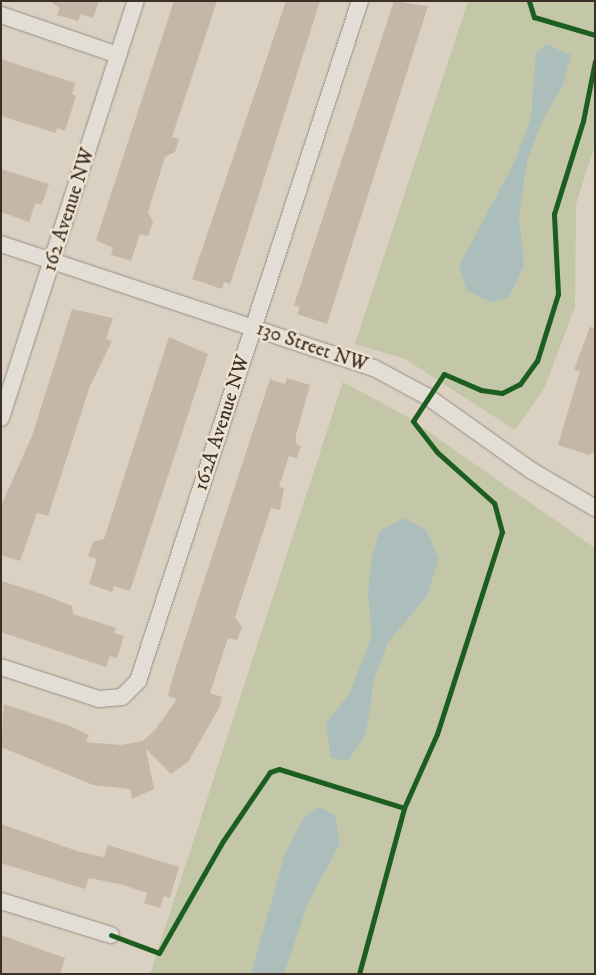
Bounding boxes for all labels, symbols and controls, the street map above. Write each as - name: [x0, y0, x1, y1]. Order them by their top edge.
- street label: 162 Avenue NW: [38, 145, 100, 275]
- street label: 130 Street NW: [253, 317, 371, 377]
- street label: 162A Avenue NW: [189, 352, 255, 494]

